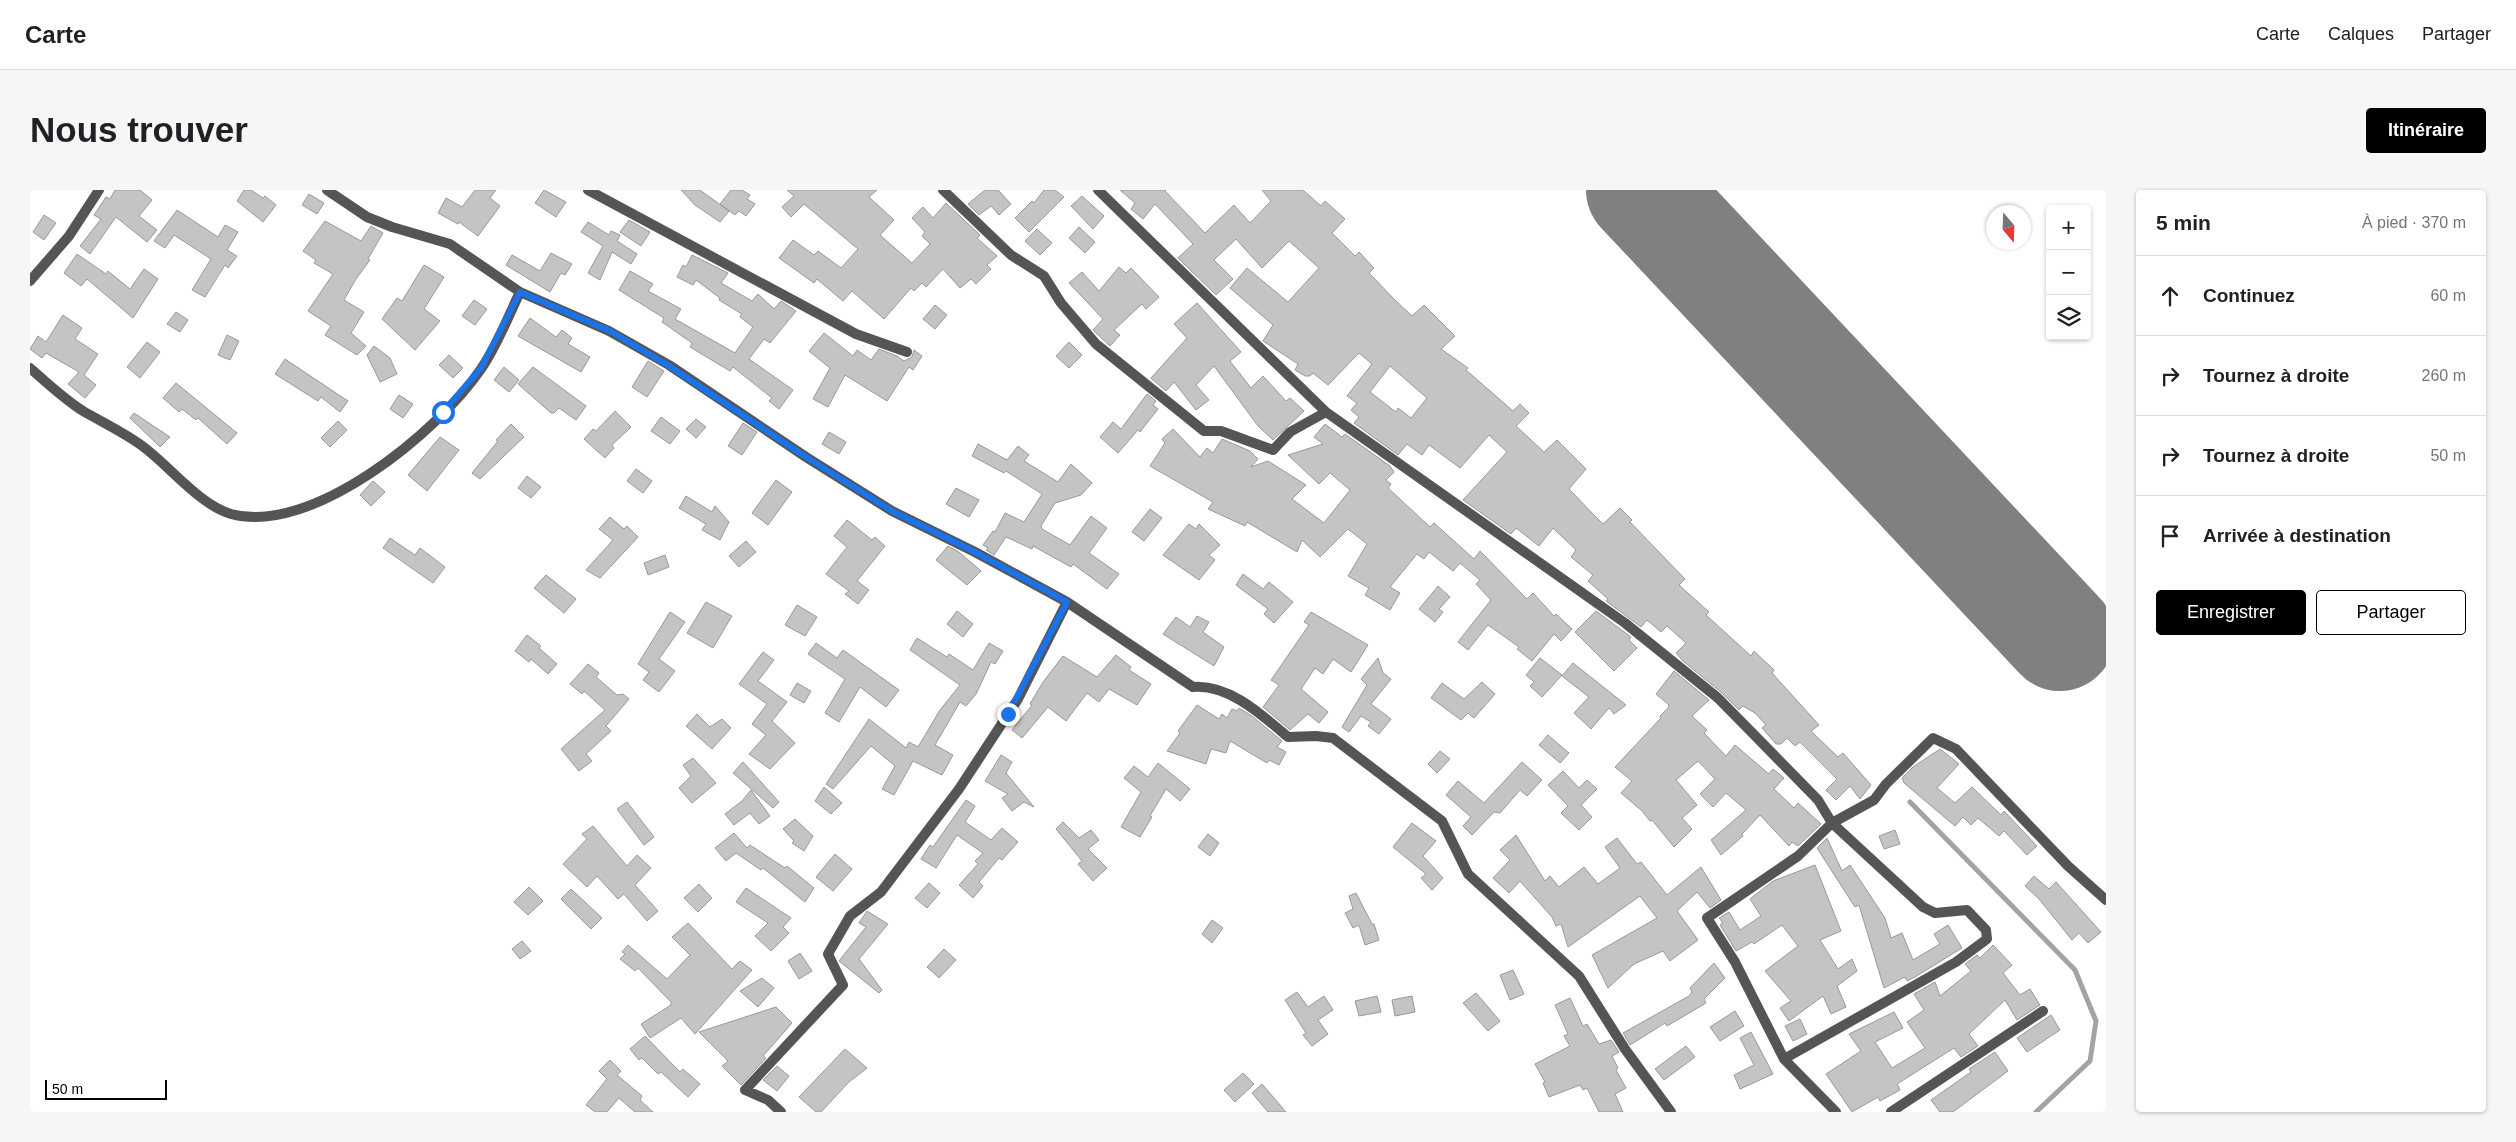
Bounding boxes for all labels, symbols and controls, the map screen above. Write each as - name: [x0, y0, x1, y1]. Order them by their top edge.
- text: Carte: [25, 21, 86, 48]
- text: Carte: [2256, 24, 2300, 44]
- text: Calques: [2328, 24, 2394, 44]
- text: Partager: [2422, 24, 2491, 44]
- button: Itinéraire: [2366, 108, 2486, 153]
- text: Nous trouver: [30, 110, 248, 149]
- north arrow: [1986, 205, 2031, 250]
- map controls: [2046, 205, 2091, 340]
- button: +: [2046, 205, 2091, 250]
- text: 5 min: [2156, 211, 2211, 234]
- text: À pied · 370 m: [2362, 214, 2466, 231]
- button: −: [2046, 250, 2091, 295]
- icon: ahead: [2156, 282, 2184, 310]
- text: Continuez: [2203, 285, 2295, 306]
- text: 60 m: [2430, 287, 2466, 304]
- button: layers: [2046, 295, 2091, 340]
- icon: right: [2156, 362, 2184, 390]
- text: Tournez à droite: [2203, 365, 2349, 386]
- text: 260 m: [2422, 367, 2466, 384]
- route start: [432, 401, 455, 424]
- icon: right: [2156, 442, 2184, 470]
- text: Tournez à droite: [2203, 445, 2349, 466]
- text: 50 m: [2430, 447, 2466, 464]
- icon: arrive: [2156, 522, 2184, 550]
- text: Arrivée à destination: [2203, 525, 2391, 546]
- button: Enregistrer: [2156, 590, 2306, 635]
- button: Partager: [2316, 590, 2466, 635]
- route end: [997, 703, 1020, 726]
- scale bar: [45, 1077, 168, 1100]
- text: 50 m: [52, 1081, 83, 1097]

